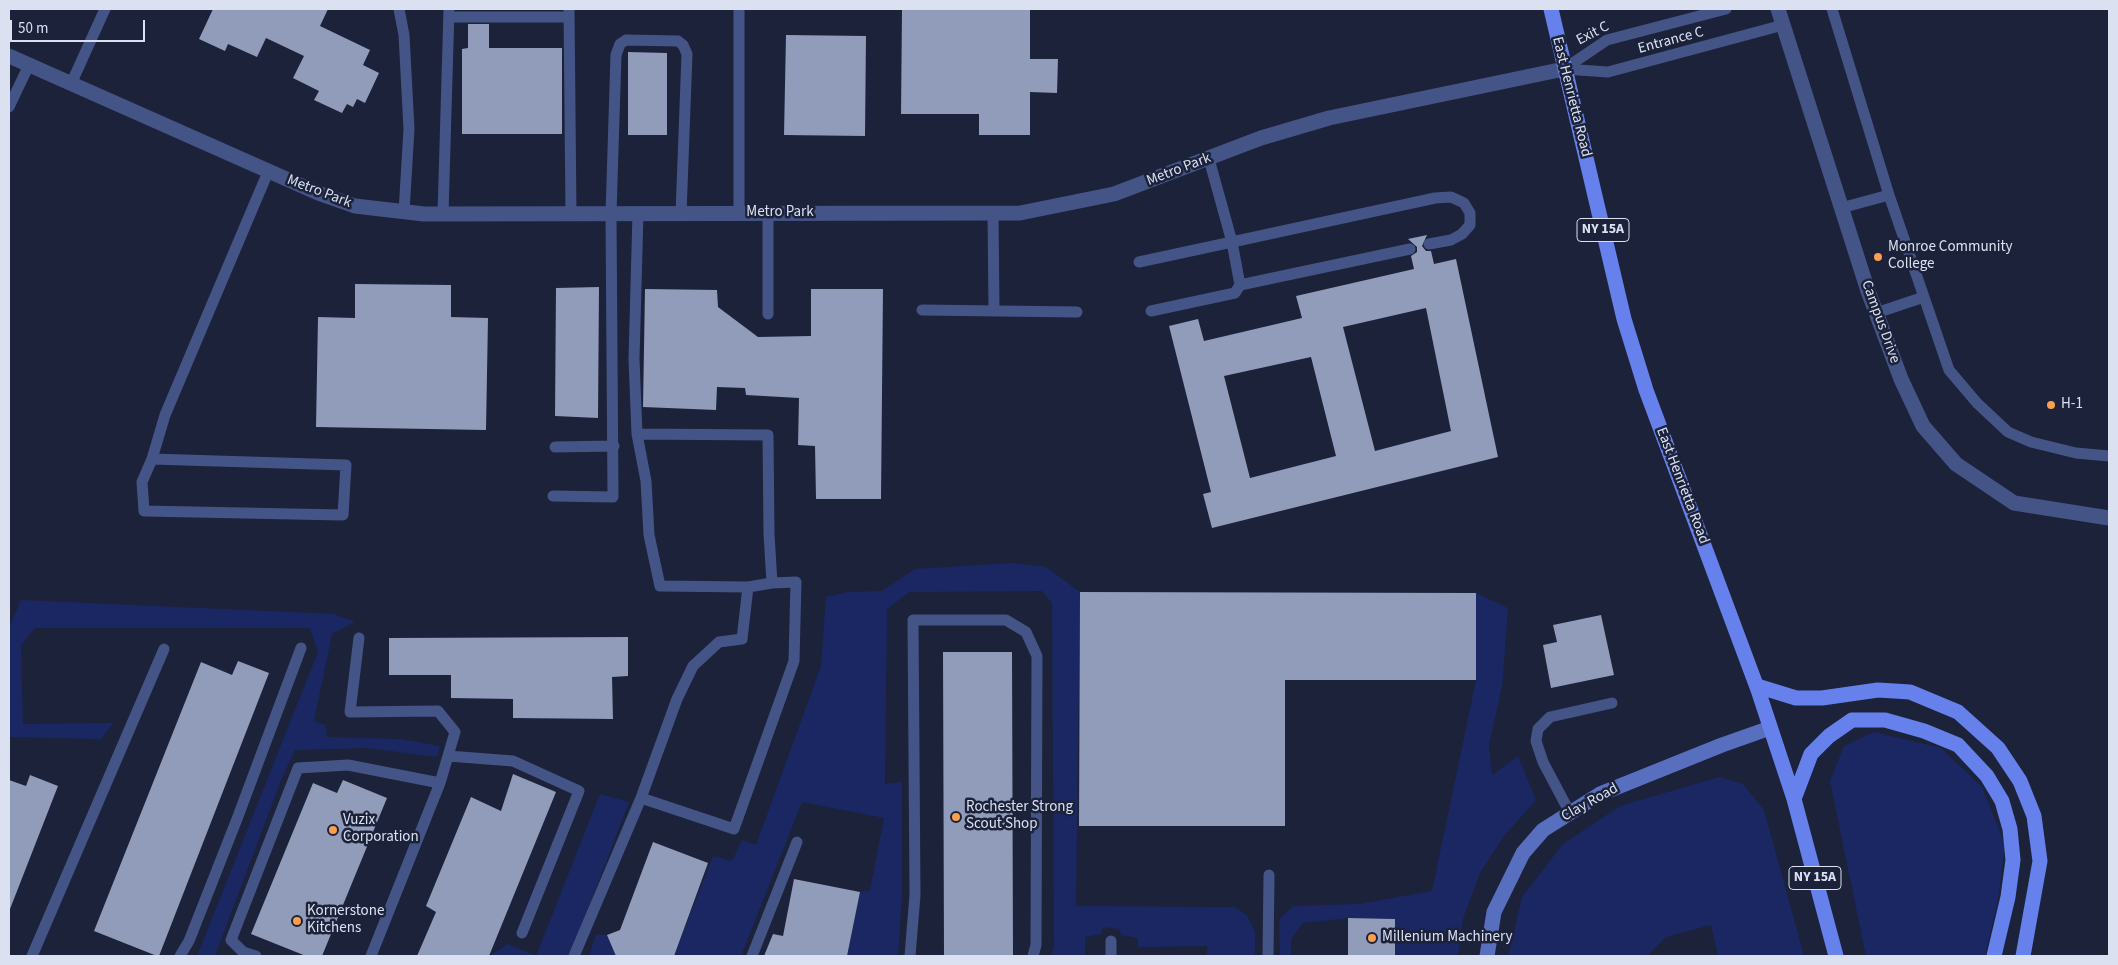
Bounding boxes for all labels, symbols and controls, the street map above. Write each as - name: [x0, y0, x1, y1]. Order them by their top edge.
- scale bar: [12, 10, 148, 42]
- text: 50 m: [18, 18, 48, 39]
- street label: Exit C: [1574, 18, 1612, 50]
- street label: Entrance C: [1636, 24, 1706, 58]
- street label: East Henrietta Road: [1547, 35, 1595, 159]
- street label: Metro Park: [1144, 150, 1214, 190]
- street label: Metro Park: [284, 172, 354, 212]
- street label: Metro Park: [746, 204, 814, 222]
- road number: NY 15A: [1577, 218, 1629, 242]
- place label: Monroe Community College: [1888, 239, 2013, 274]
- marker: Monroe Community College: [1872, 251, 1884, 263]
- street label: Campus Drive: [1857, 278, 1903, 366]
- place label: H-1: [2061, 396, 2083, 414]
- marker: H-1: [2045, 399, 2057, 411]
- street label: East Henrietta Road: [1651, 425, 1713, 547]
- street label: Clay Road: [1558, 780, 1622, 826]
- place label: Rochester Strong Scout Shop: [966, 799, 1073, 834]
- marker: Rochester Strong Scout Shop: [950, 811, 962, 823]
- place label: Vuzix Corporation: [343, 812, 419, 847]
- marker: Vuzix Corporation: [327, 824, 339, 836]
- road number: NY 15A: [1789, 866, 1841, 890]
- place label: Kornerstone Kitchens: [307, 903, 384, 938]
- marker: Kornerstone Kitchens: [291, 915, 303, 927]
- place label: Millenium Machinery: [1382, 929, 1513, 947]
- marker: Millenium Machinery: [1366, 932, 1378, 944]

